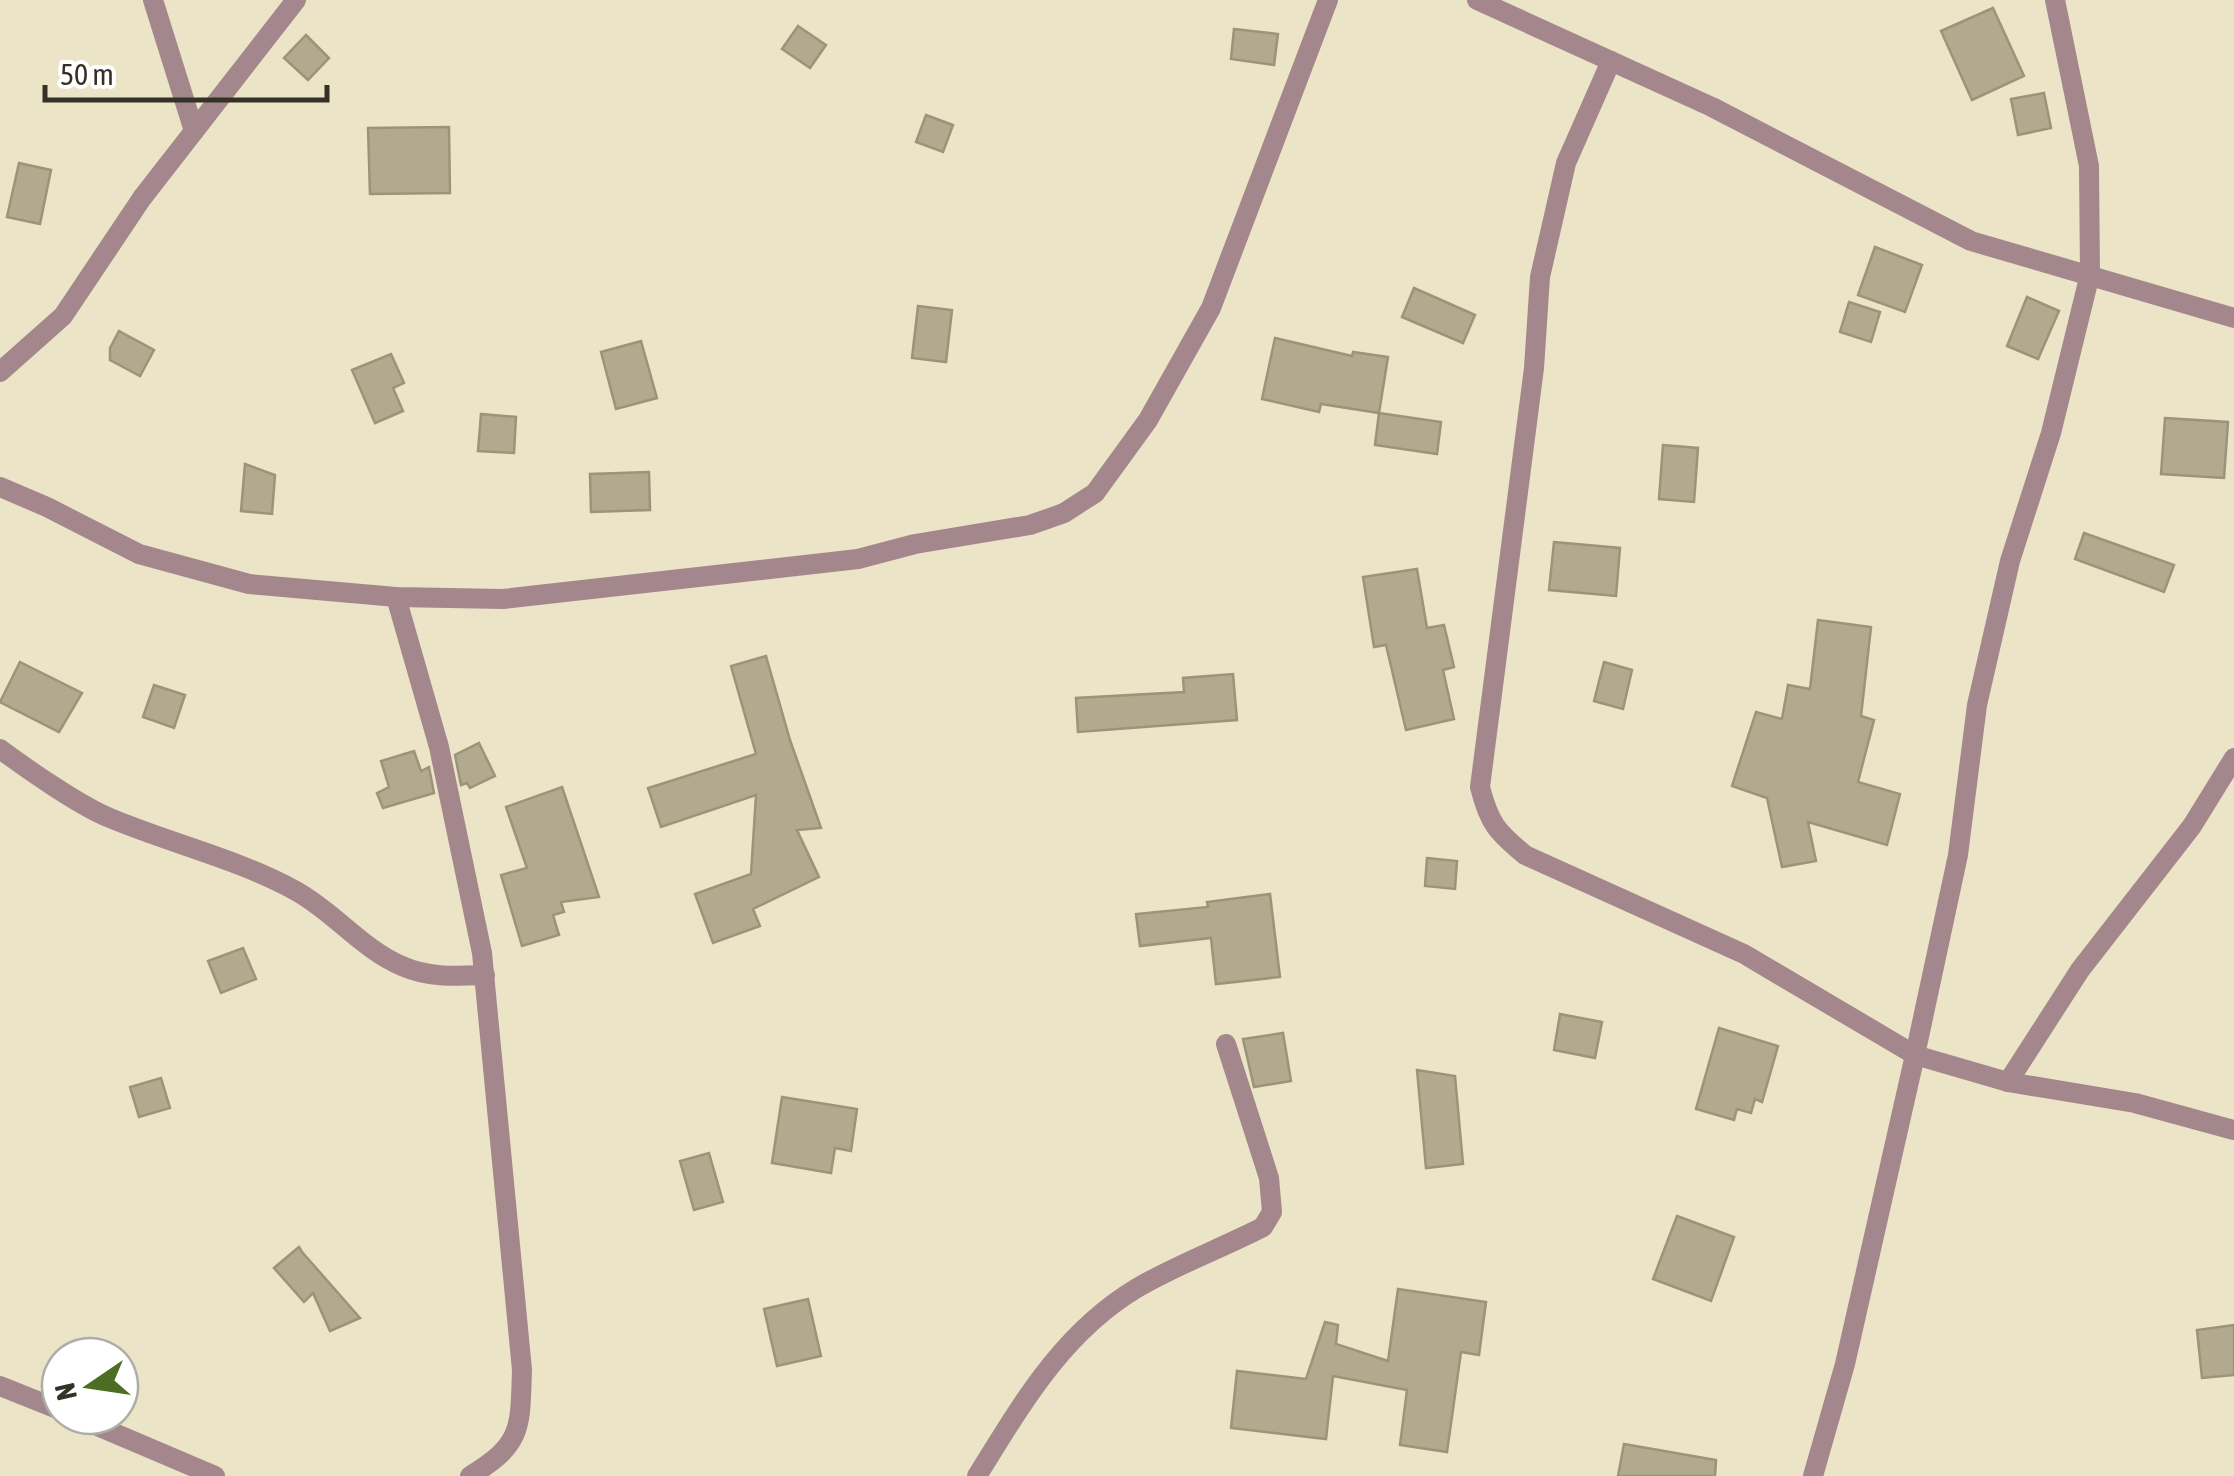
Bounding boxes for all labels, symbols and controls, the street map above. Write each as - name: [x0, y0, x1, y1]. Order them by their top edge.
- scale bar: [45, 40, 328, 102]
- text: 50 m: [60, 57, 114, 91]
- north arrow: [40, 1336, 140, 1436]
- text: N: [48, 1380, 83, 1403]

